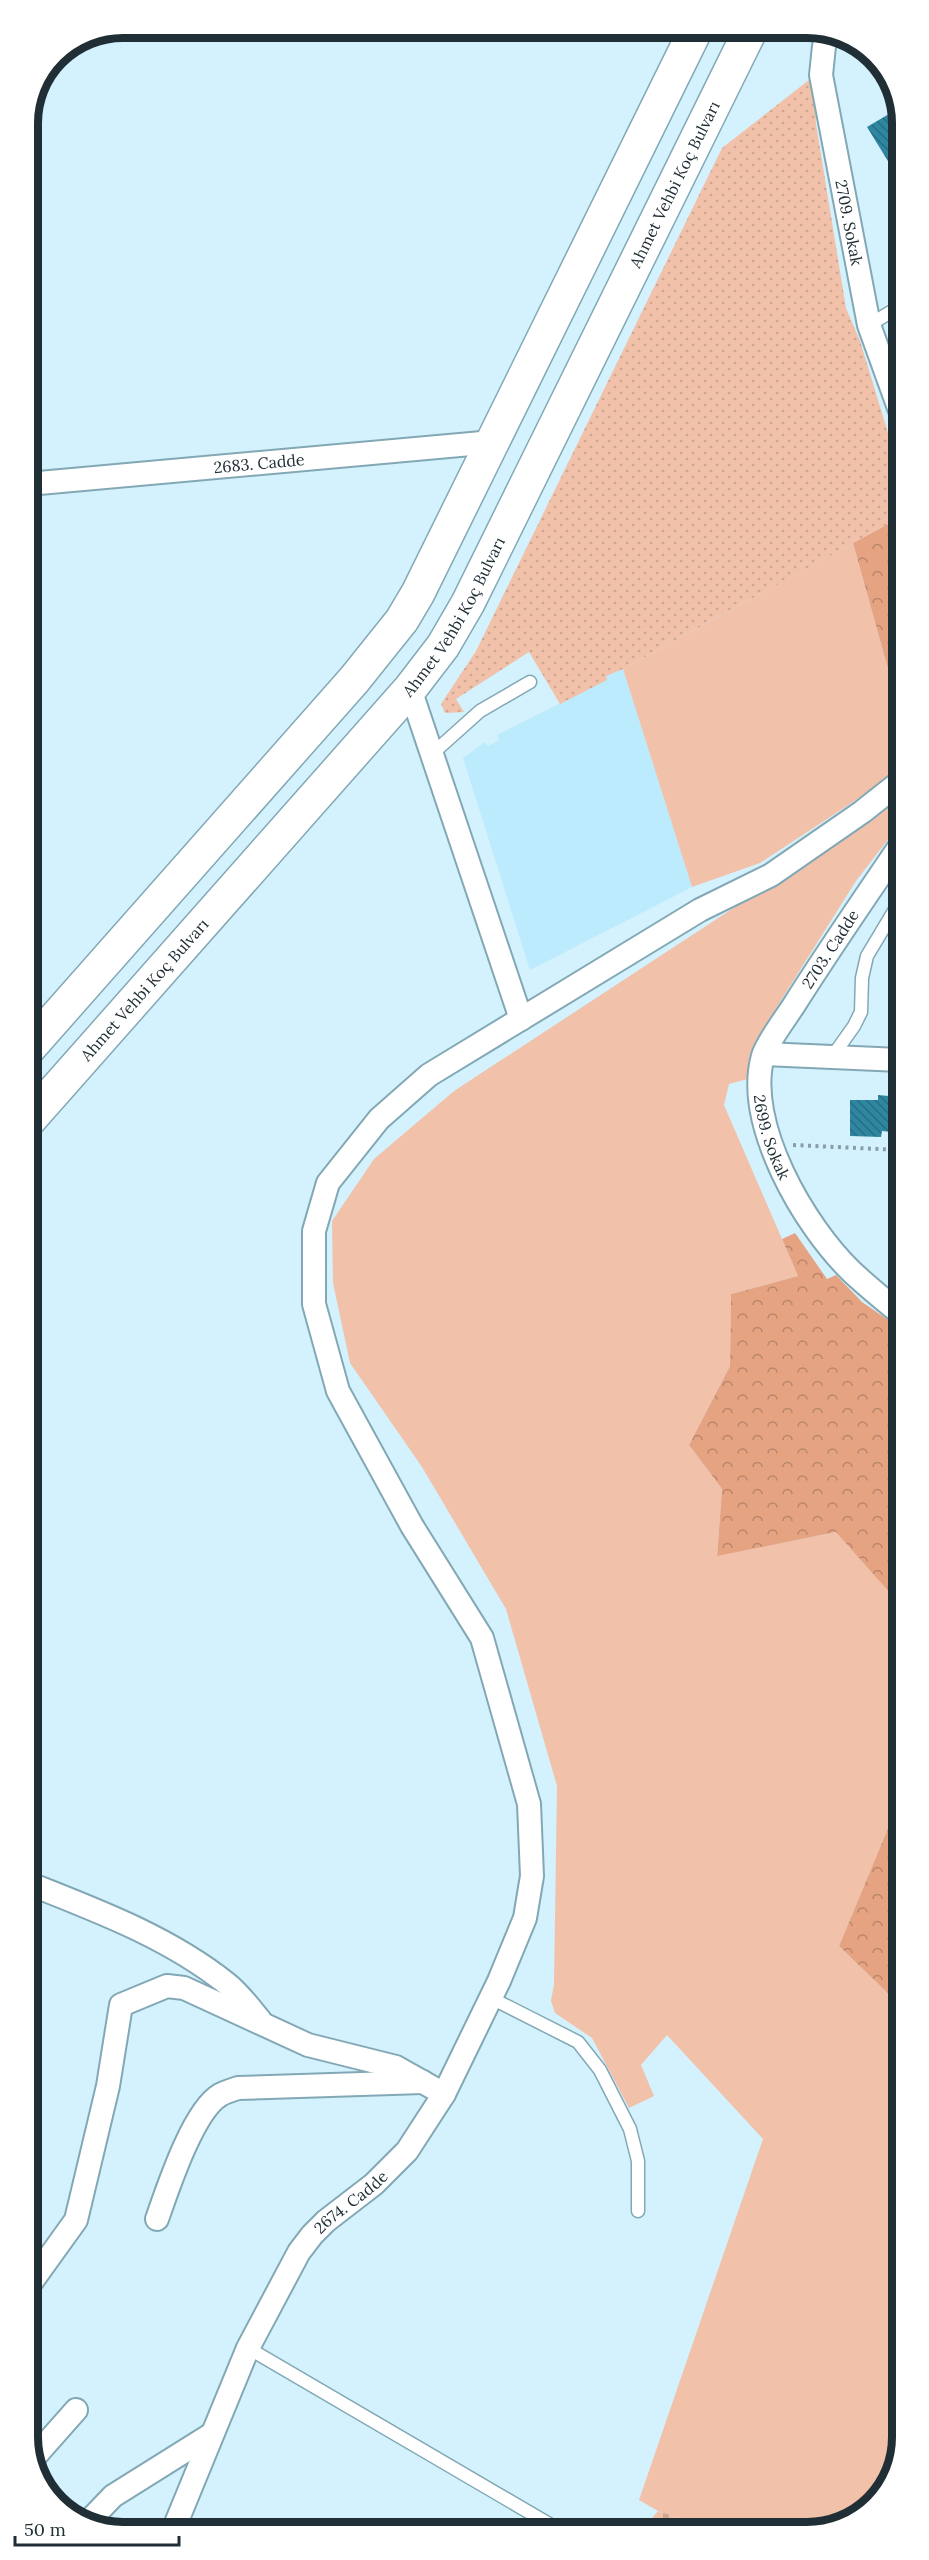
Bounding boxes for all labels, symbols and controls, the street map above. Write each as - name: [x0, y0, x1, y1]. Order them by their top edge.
- street label: Ahmet Vehbi Koç Bulvarı: [625, 98, 724, 272]
- street label: 2709. Sokak: [831, 178, 867, 267]
- street label: 2683. Cadde: [213, 449, 306, 477]
- street label: Ahmet Vehbi Koç Bulvarı: [397, 534, 509, 702]
- street label: 2703. Cadde: [797, 905, 863, 992]
- street label: Ahmet Vehbi Koç Bulvarı: [75, 914, 212, 1066]
- street label: 2699. Sokak: [750, 1094, 795, 1183]
- street label: 2674. Cadde: [309, 2166, 392, 2238]
- scale bar: [15, 2509, 178, 2547]
- text: 50 m: [24, 2518, 66, 2541]

